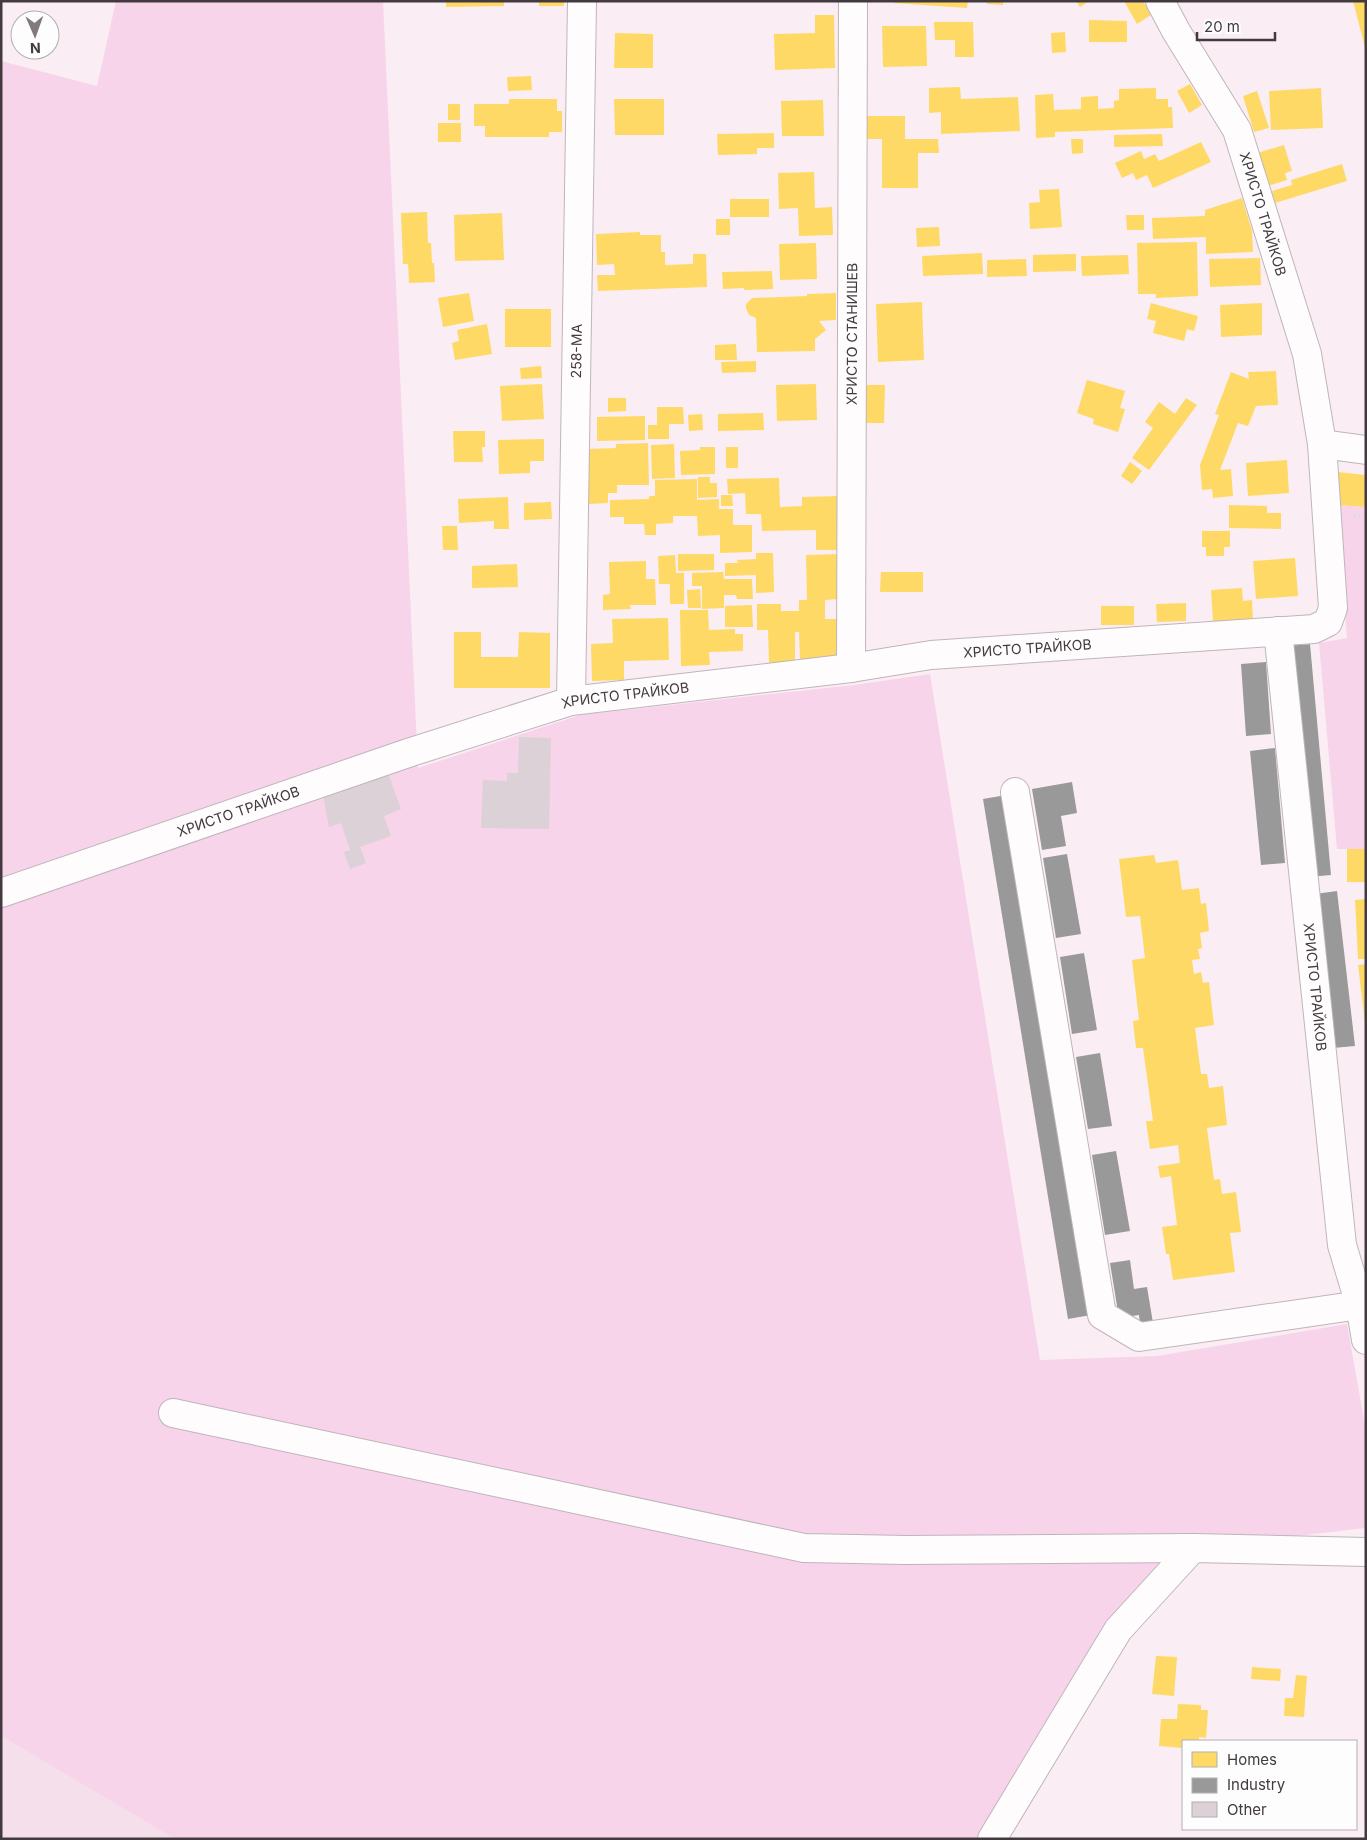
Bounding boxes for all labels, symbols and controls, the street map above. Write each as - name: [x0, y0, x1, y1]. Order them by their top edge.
- north arrow: [10, 10, 60, 60]
- scale bar: [1197, 10, 1274, 42]
- text: 20 m: [1204, 17, 1240, 36]
- text: N: [30, 40, 41, 57]
- street label: ХРИСТО ТРАЙКОВ: [1237, 150, 1291, 278]
- street label: ХРИСТО СТАНИШЕВ: [843, 263, 860, 405]
- street label: 258-МА: [567, 323, 585, 378]
- street label: ХРИСТО ТРАЙКОВ: [963, 635, 1092, 661]
- street label: ХРИСТО ТРАЙКОВ: [559, 678, 690, 712]
- street label: ХРИСТО ТРАЙКОВ: [175, 782, 302, 840]
- street label: ХРИСТО ТРАЙКОВ: [1300, 922, 1331, 1052]
- legend: [1182, 1740, 1357, 1830]
- text: Homes: [1227, 1750, 1277, 1769]
- text: Industry: [1227, 1775, 1286, 1794]
- text: Other: [1227, 1800, 1267, 1819]

